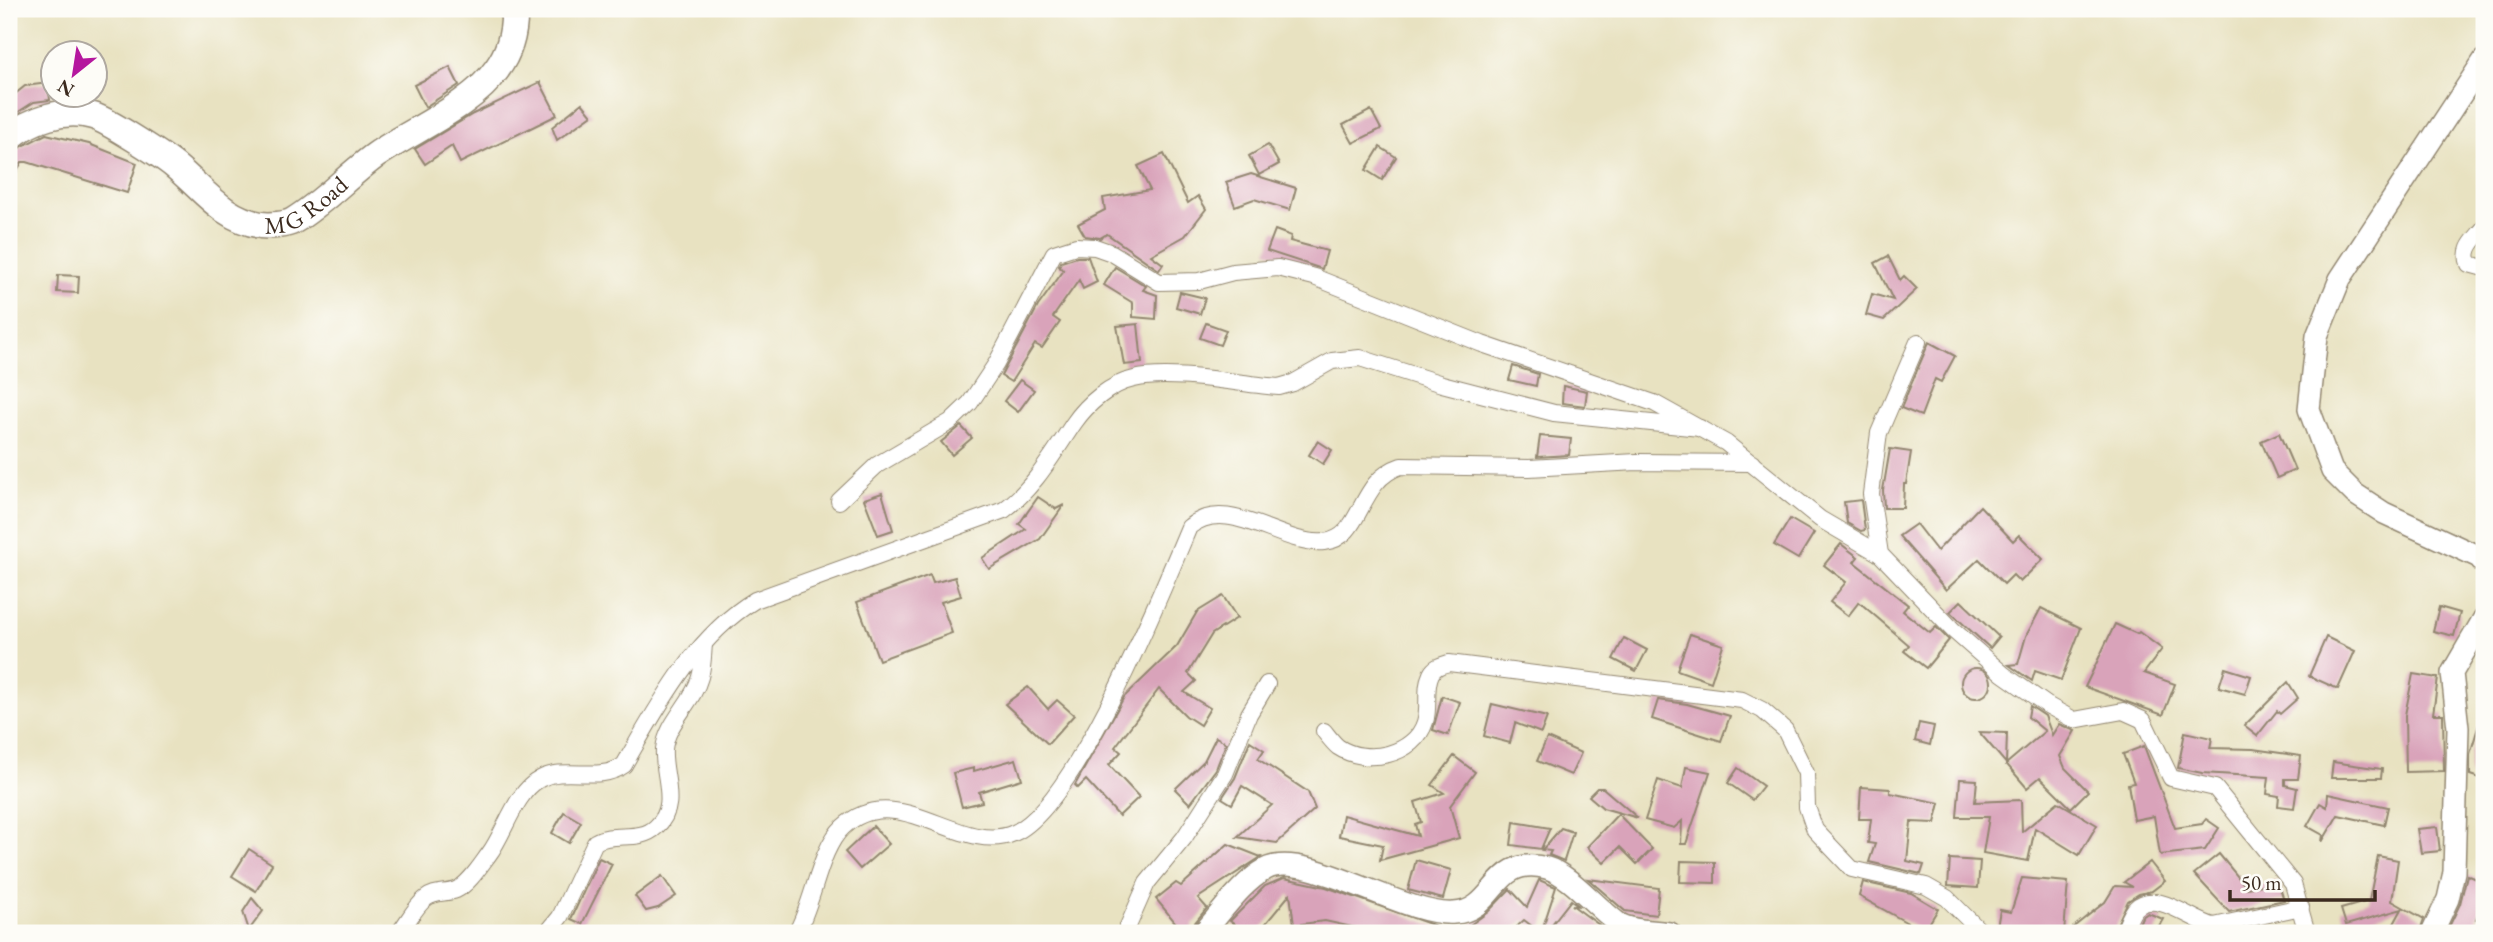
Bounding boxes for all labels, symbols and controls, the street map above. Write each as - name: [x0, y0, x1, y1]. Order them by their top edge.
- north arrow: [38, 38, 108, 108]
- text: N: [52, 73, 79, 103]
- street label: MG Road: [263, 168, 355, 241]
- scale bar: [2230, 858, 2376, 902]
- text: 50 m: [2241, 869, 2282, 896]

